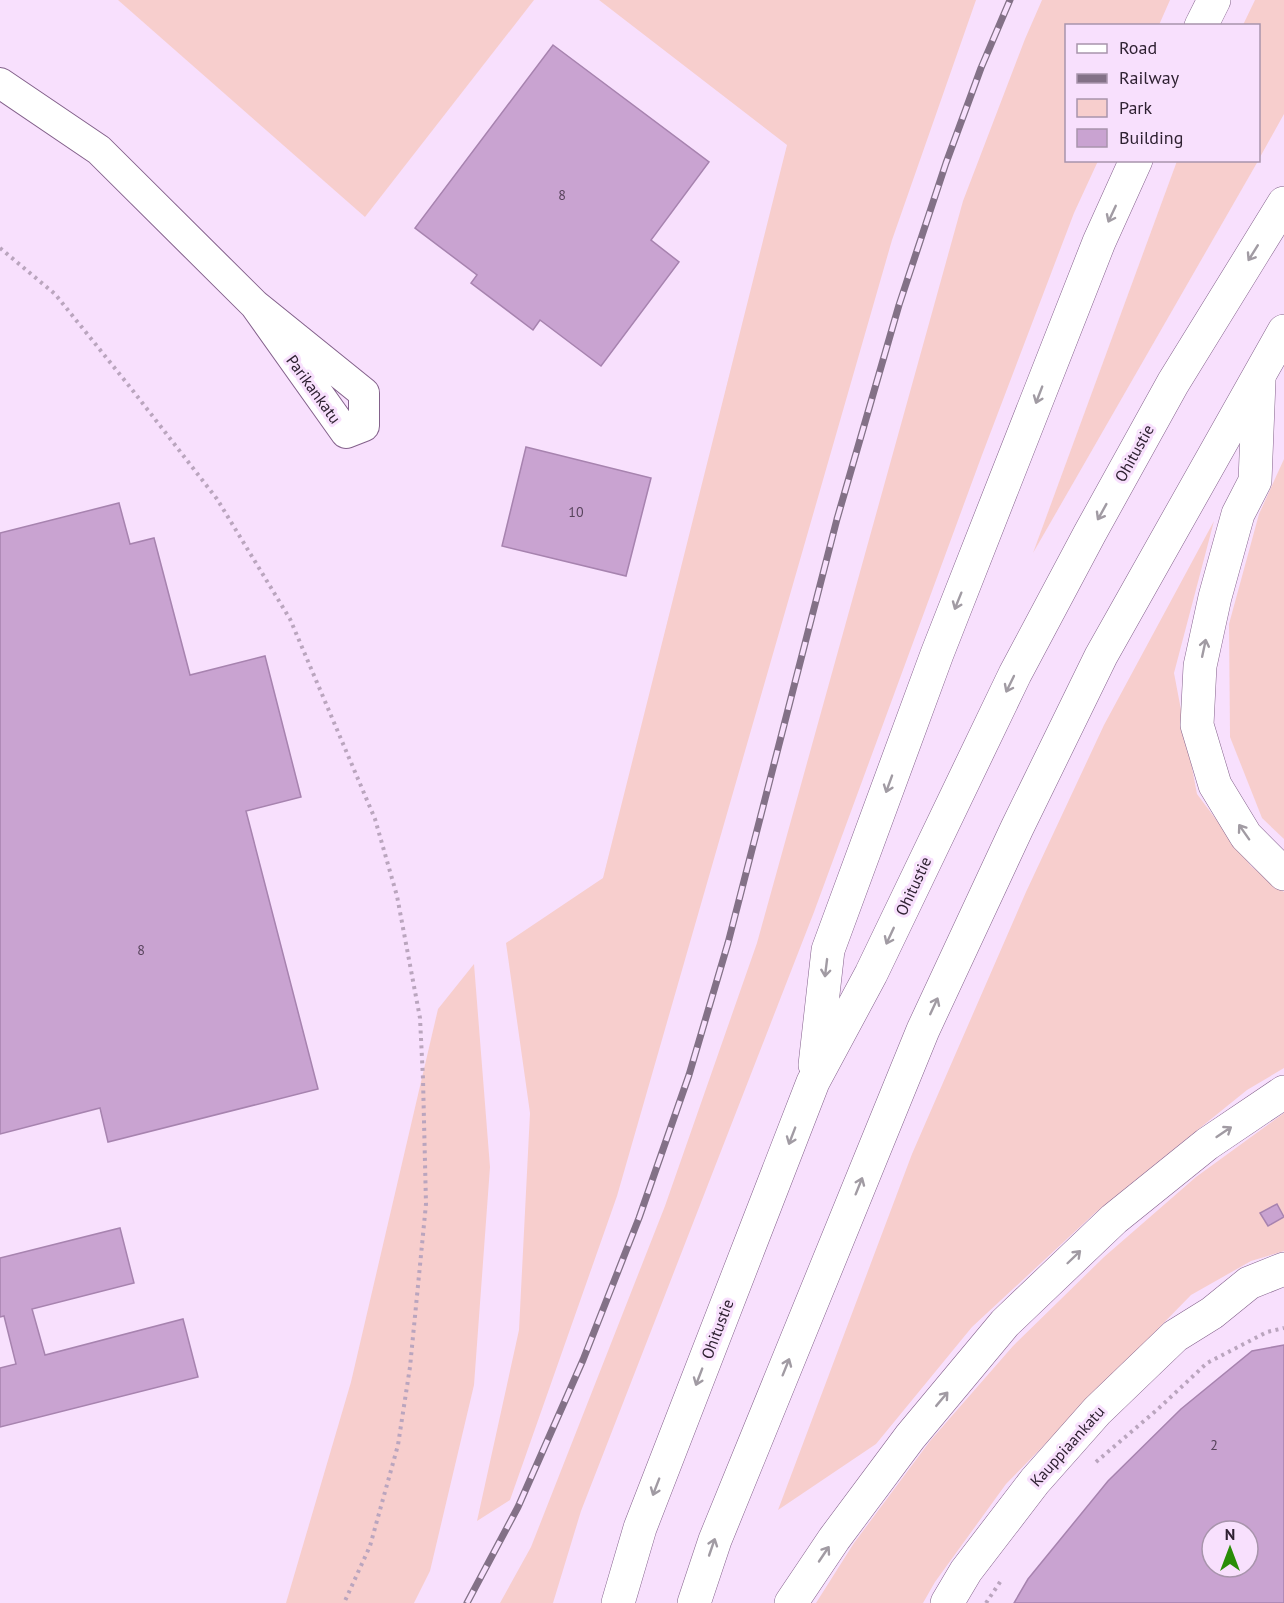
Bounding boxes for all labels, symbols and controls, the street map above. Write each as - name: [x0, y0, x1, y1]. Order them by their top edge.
- legend: [1065, 24, 1260, 162]
- text: Road: [1119, 36, 1157, 59]
- text: Railway: [1119, 66, 1180, 89]
- text: Park: [1119, 96, 1152, 119]
- text: Building: [1119, 126, 1183, 149]
- house number: 8: [558, 186, 566, 204]
- one-way arrow: [1106, 204, 1117, 222]
- one-way arrow: [1247, 244, 1259, 261]
- street label: Parikankatu: [282, 351, 346, 427]
- one-way arrow: [1033, 385, 1044, 403]
- street label: Ohitustie: [1110, 421, 1158, 485]
- house number: 10: [568, 503, 584, 521]
- one-way arrow: [1096, 503, 1108, 520]
- one-way arrow: [952, 592, 963, 610]
- one-way arrow: [1199, 639, 1210, 659]
- one-way arrow: [1004, 675, 1016, 693]
- one-way arrow: [883, 774, 894, 793]
- one-way arrow: [1238, 824, 1250, 841]
- street label: Ohitustie: [891, 853, 935, 919]
- one-way arrow: [883, 926, 895, 944]
- house number: 8: [137, 941, 145, 959]
- one-way arrow: [820, 957, 831, 977]
- one-way arrow: [929, 998, 941, 1016]
- one-way arrow: [785, 1126, 796, 1145]
- one-way arrow: [1216, 1126, 1232, 1138]
- one-way arrow: [854, 1177, 865, 1196]
- one-way arrow: [1067, 1249, 1082, 1264]
- street label: Ohitustie: [696, 1296, 738, 1362]
- one-way arrow: [781, 1358, 792, 1376]
- one-way arrow: [693, 1367, 704, 1386]
- one-way arrow: [935, 1391, 948, 1407]
- street label: Kauppiaankatu: [1026, 1402, 1108, 1490]
- house number: 2: [1210, 1436, 1218, 1454]
- one-way arrow: [650, 1477, 661, 1495]
- north arrow: [1200, 1519, 1260, 1579]
- text: N: [1225, 1524, 1235, 1544]
- one-way arrow: [708, 1538, 719, 1557]
- one-way arrow: [818, 1546, 830, 1563]

